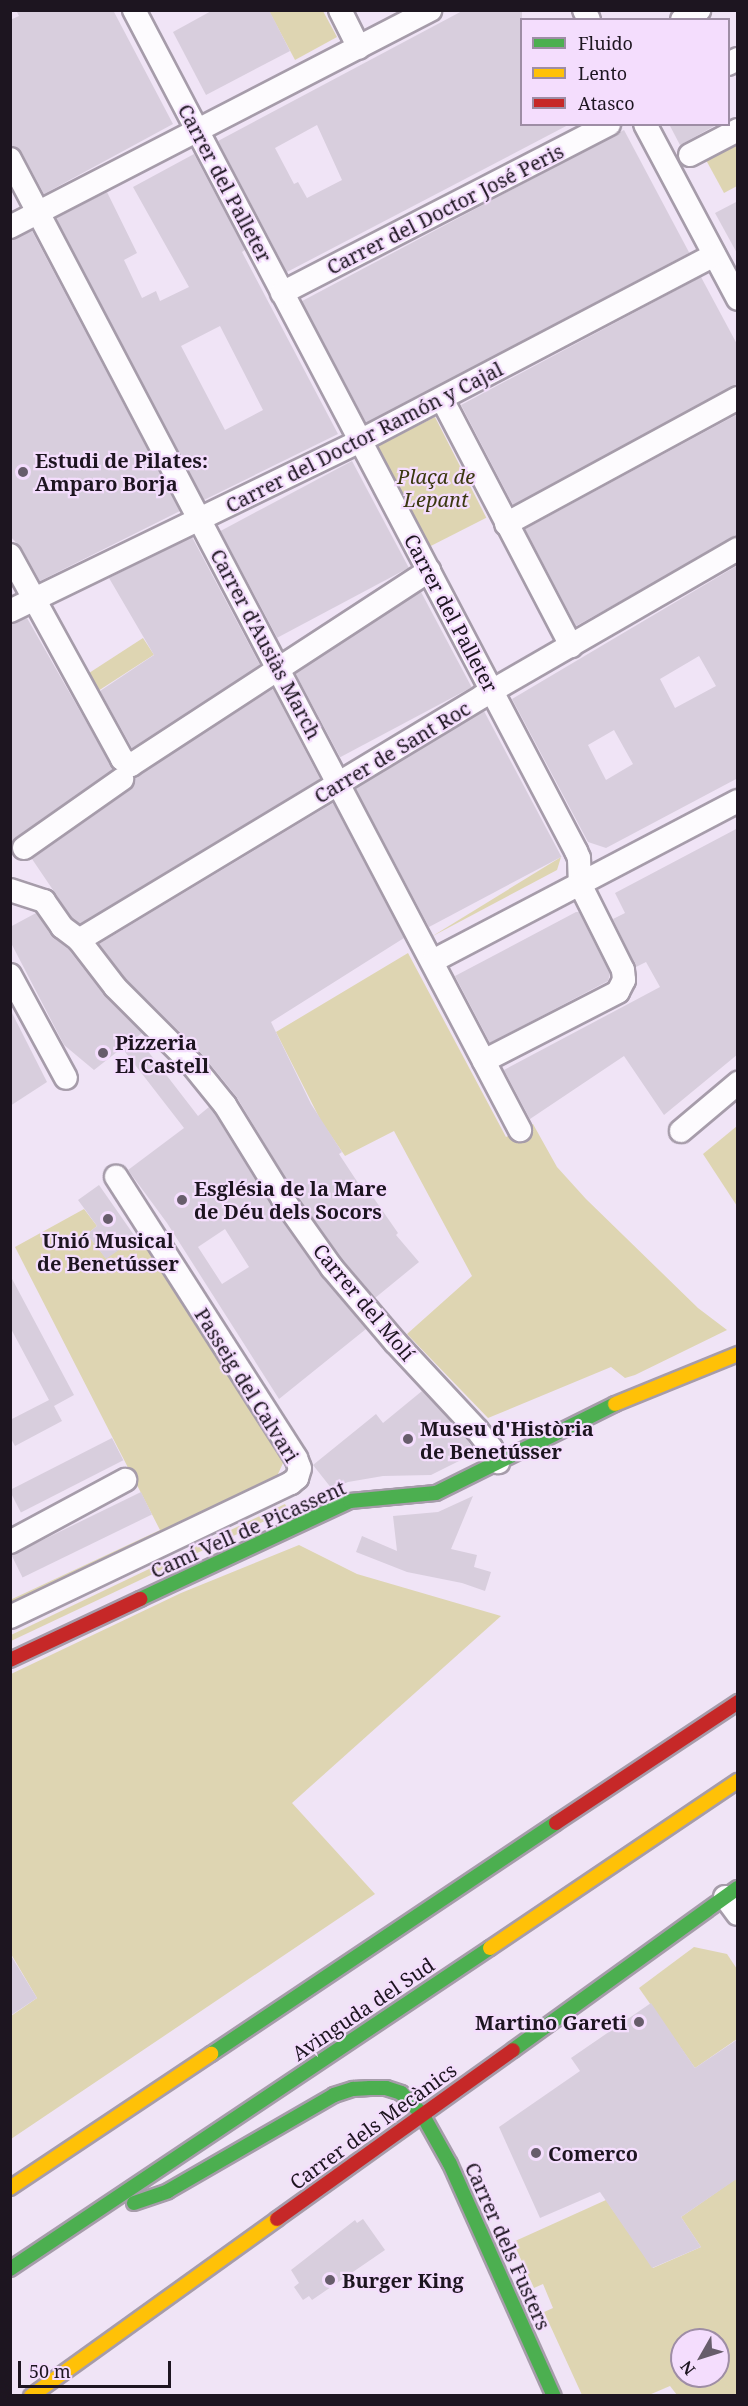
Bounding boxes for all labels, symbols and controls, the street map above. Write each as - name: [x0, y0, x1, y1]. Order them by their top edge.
- legend: [520, 18, 730, 126]
- text: Fluido: [578, 31, 633, 55]
- text: Lento: [578, 61, 627, 85]
- text: Atasco: [578, 91, 635, 115]
- street label: Carrer del Palleter: [173, 100, 277, 266]
- street label: Carrer del Doctor José Peris: [323, 139, 567, 279]
- street label: Carrer del Doctor Ramón y Cajal: [222, 356, 506, 518]
- place label: Estudi de Pilates: Amparo Borja: [35, 448, 208, 495]
- marker: Estudi de Pilates: Amparo Borja: [16, 465, 30, 479]
- park label: Plaça de Lepant: [397, 465, 475, 512]
- street label: Carrer del Palleter: [399, 530, 503, 696]
- street label: Carrer d'Ausiàs March: [206, 545, 326, 743]
- street label: Carrer de Sant Roc: [310, 696, 474, 808]
- place label: Pizzeria El Castell: [115, 1030, 209, 1077]
- marker: Pizzeria El Castell: [96, 1046, 110, 1060]
- place label: Església de la Mare de Déu dels Socors: [194, 1176, 387, 1223]
- marker: Església de la Mare de Déu dels Socors: [175, 1193, 189, 1207]
- marker: Unió Musical de Benetússer: [101, 1212, 115, 1226]
- place label: Unió Musical de Benetússer: [37, 1228, 179, 1275]
- street label: Carrer del Molí: [308, 1239, 420, 1365]
- street label: Passeig del Calvari: [190, 1303, 304, 1467]
- place label: Museu d'Història de Benetússer: [420, 1416, 594, 1463]
- marker: Museu d'Història de Benetússer: [401, 1432, 415, 1446]
- street label: Camí Vell de Picassent: [147, 1475, 349, 1583]
- street label: Avinguda del Sud: [287, 1953, 439, 2065]
- place label: Martino Gareti: [475, 2010, 627, 2034]
- marker: Martino Gareti: [632, 2015, 646, 2029]
- street label: Carrer dels Mecànics: [285, 2058, 461, 2194]
- place label: Comerco: [548, 2141, 638, 2165]
- marker: Comerco: [529, 2146, 543, 2160]
- street label: Carrer dels Fusters: [460, 2159, 556, 2333]
- place label: Burger King: [342, 2268, 464, 2292]
- marker: Burger King: [323, 2273, 337, 2287]
- north arrow: [670, 2328, 730, 2388]
- scale bar: [21, 2349, 174, 2387]
- text: N: [675, 2356, 700, 2380]
- text: 50 m: [29, 2359, 71, 2383]

